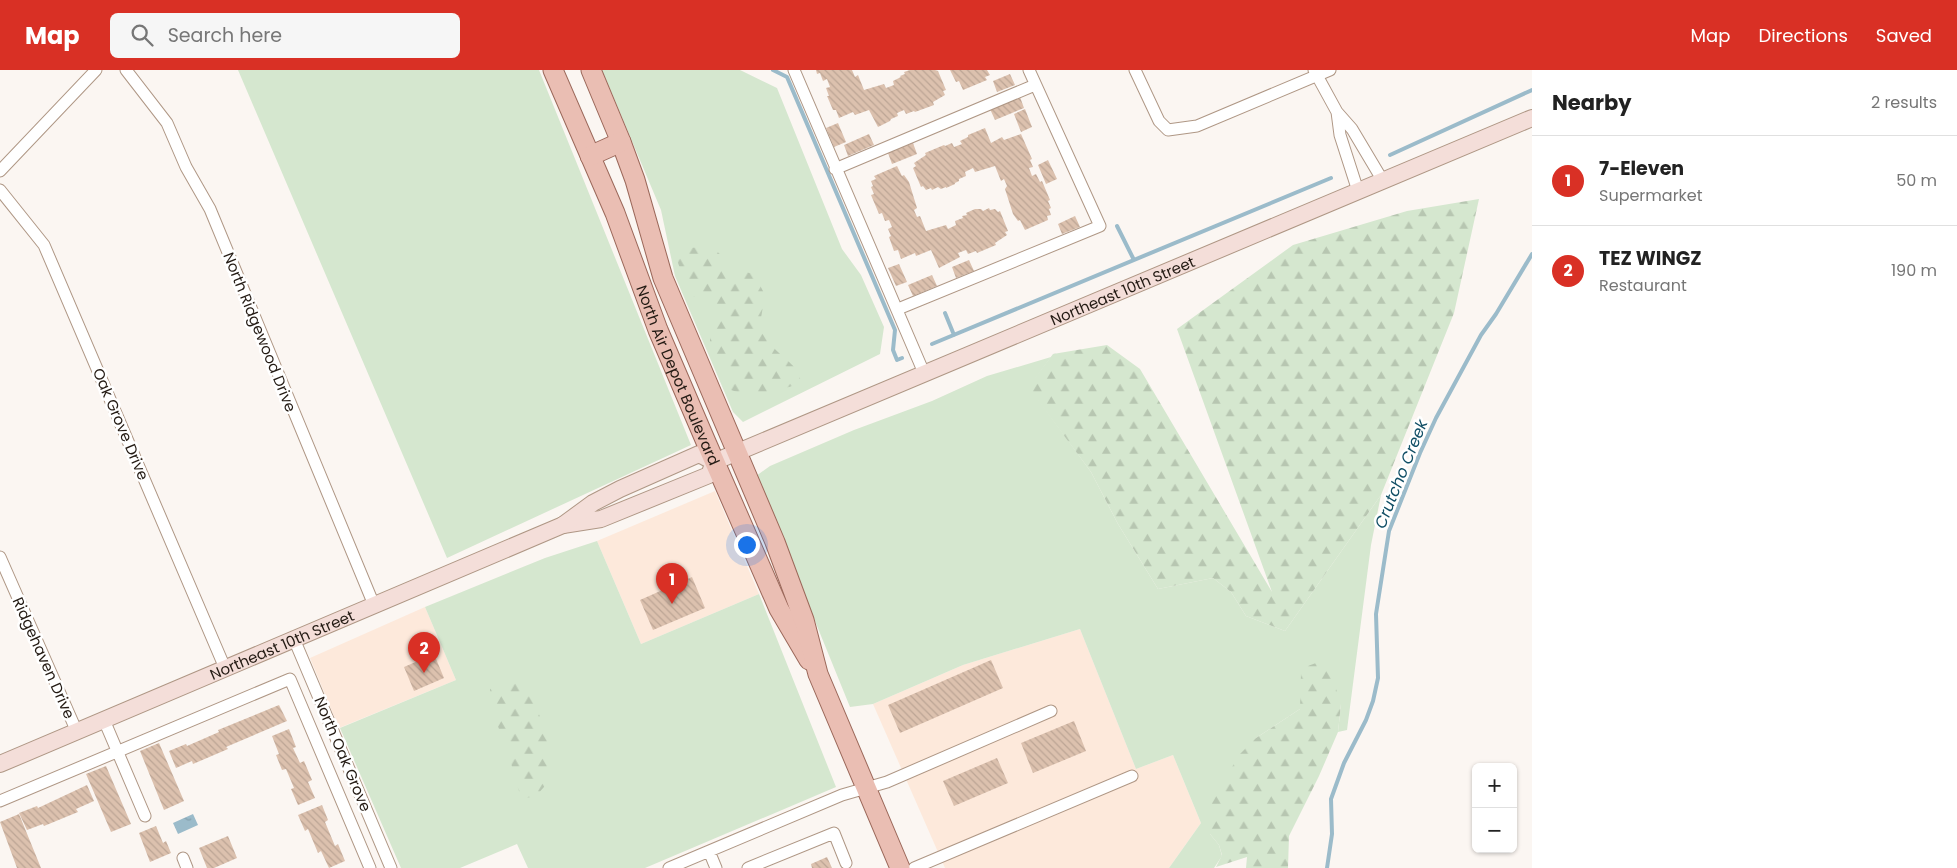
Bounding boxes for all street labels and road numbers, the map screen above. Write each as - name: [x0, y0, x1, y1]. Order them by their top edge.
- street label: North Ridgewood Drive: [218, 249, 302, 415]
- street label: Northeast 10th Street: [1047, 251, 1198, 330]
- street label: North Air Depot Boulevard: [632, 282, 725, 468]
- street label: Oak Grove Drive: [88, 365, 154, 483]
- street label: Ridgehaven Drive: [8, 594, 80, 722]
- street label: Northeast 10th Street: [206, 604, 357, 684]
- street label: North Oak Grove: [309, 693, 377, 815]

